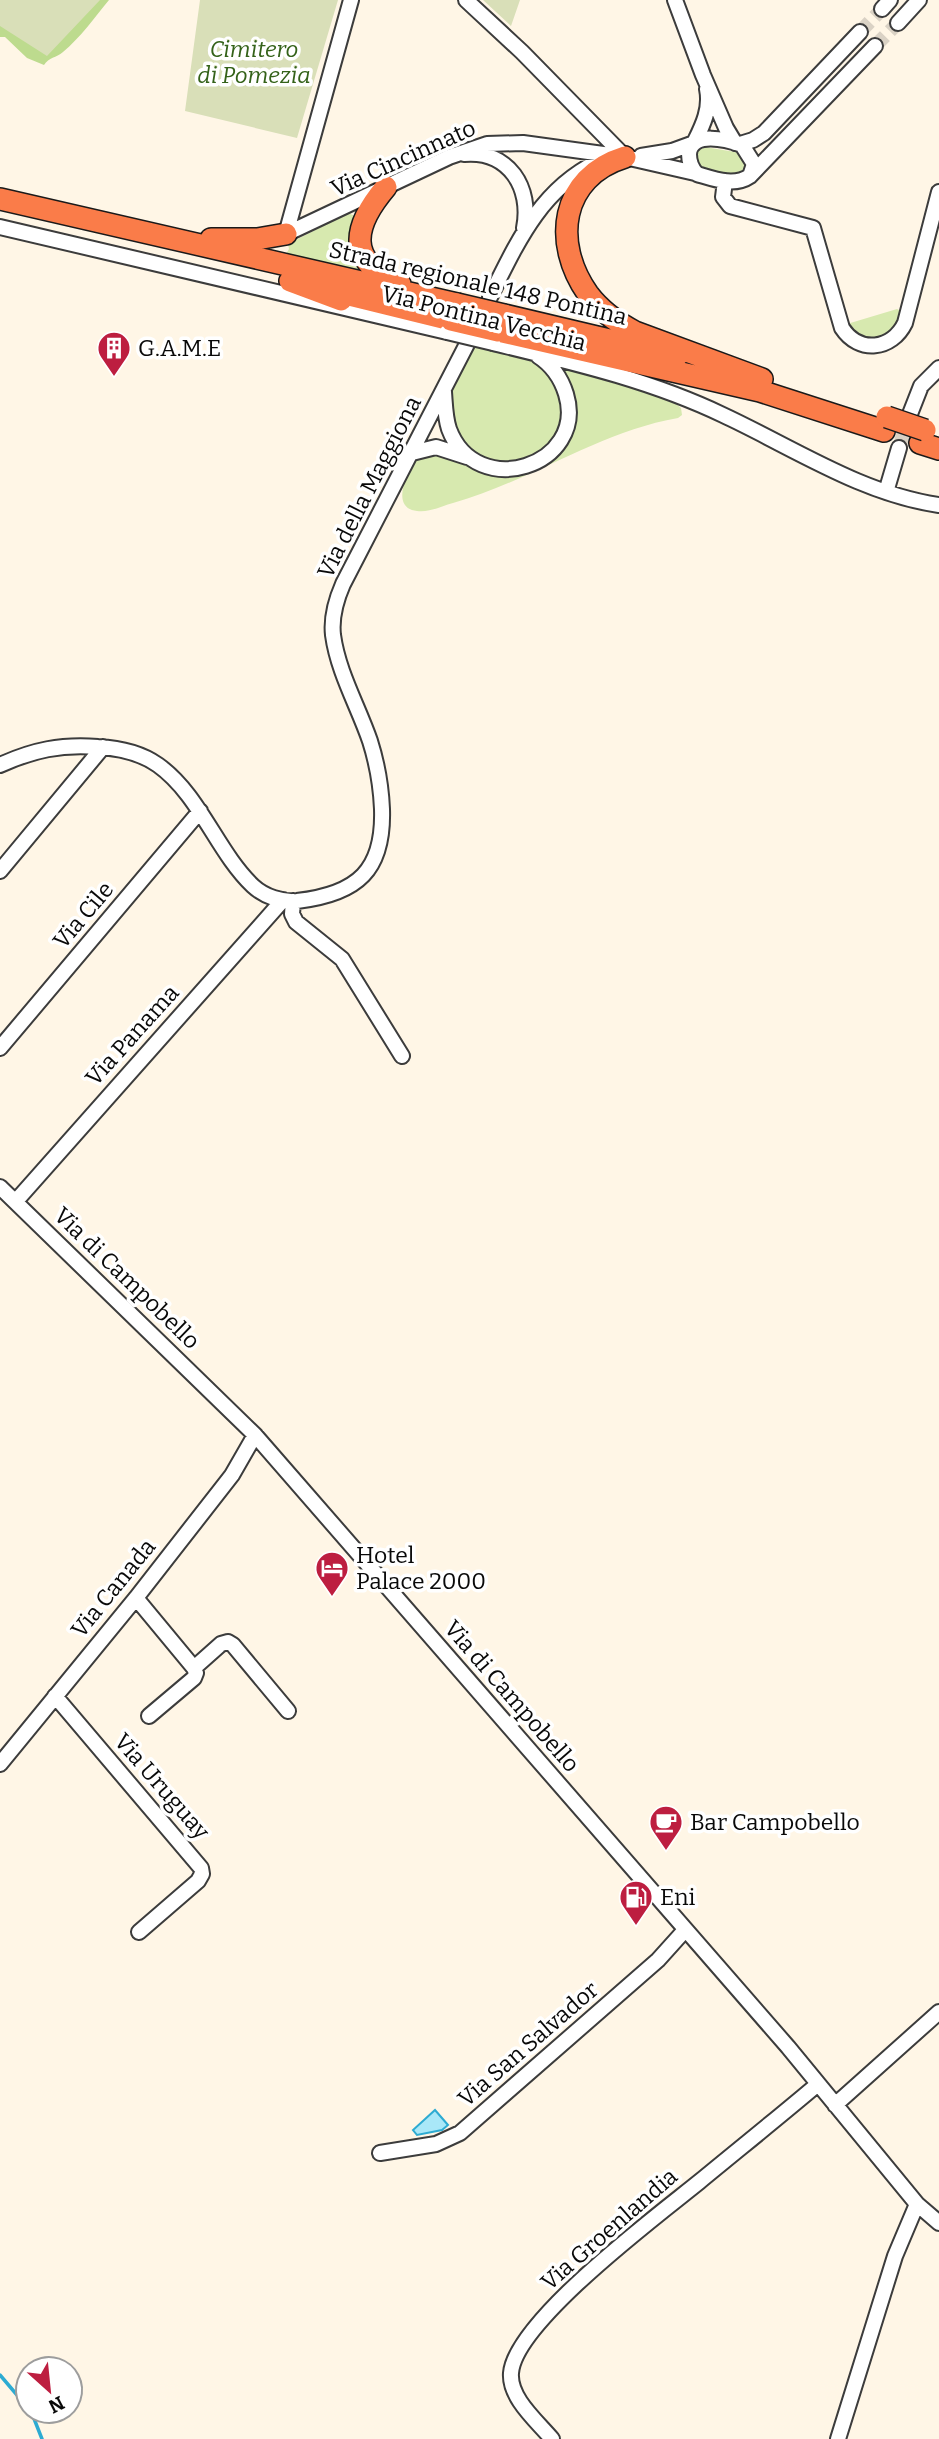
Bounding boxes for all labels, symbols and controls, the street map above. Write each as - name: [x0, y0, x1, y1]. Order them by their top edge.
- park label: Cimitero di Pomezia: [197, 35, 311, 89]
- street label: Via Cincinnato: [326, 114, 480, 202]
- street label: Strada regionale 148 Pontina: [326, 235, 630, 331]
- street label: Via Pontina Vecchia: [379, 279, 590, 357]
- building icon: G.A.M.E: [95, 329, 133, 378]
- place label: G.A.M.E: [138, 334, 221, 362]
- street label: Via della Maggiona: [311, 391, 427, 583]
- street label: Via Cile: [47, 876, 119, 954]
- street label: Via Panama: [79, 979, 185, 1091]
- street label: Via di Campobello: [48, 1201, 206, 1355]
- street label: Via Canada: [65, 1533, 161, 1643]
- place label: Hotel Palace 2000: [356, 1541, 486, 1595]
- hotel icon: Hotel Palace 2000: [313, 1549, 351, 1598]
- street label: Via di Campobello: [438, 1614, 586, 1778]
- street label: Via Uruguay: [108, 1727, 216, 1845]
- cafe icon: Bar Campobello: [647, 1803, 685, 1852]
- place label: Bar Campobello: [690, 1808, 860, 1836]
- fuel station icon: Eni: [617, 1878, 655, 1927]
- place label: Eni: [660, 1883, 696, 1911]
- street label: Via San Salvador: [452, 1975, 604, 2113]
- street label: Via Groenlandia: [535, 2162, 683, 2296]
- north arrow: [14, 2355, 84, 2425]
- text: N: [44, 2391, 68, 2418]

